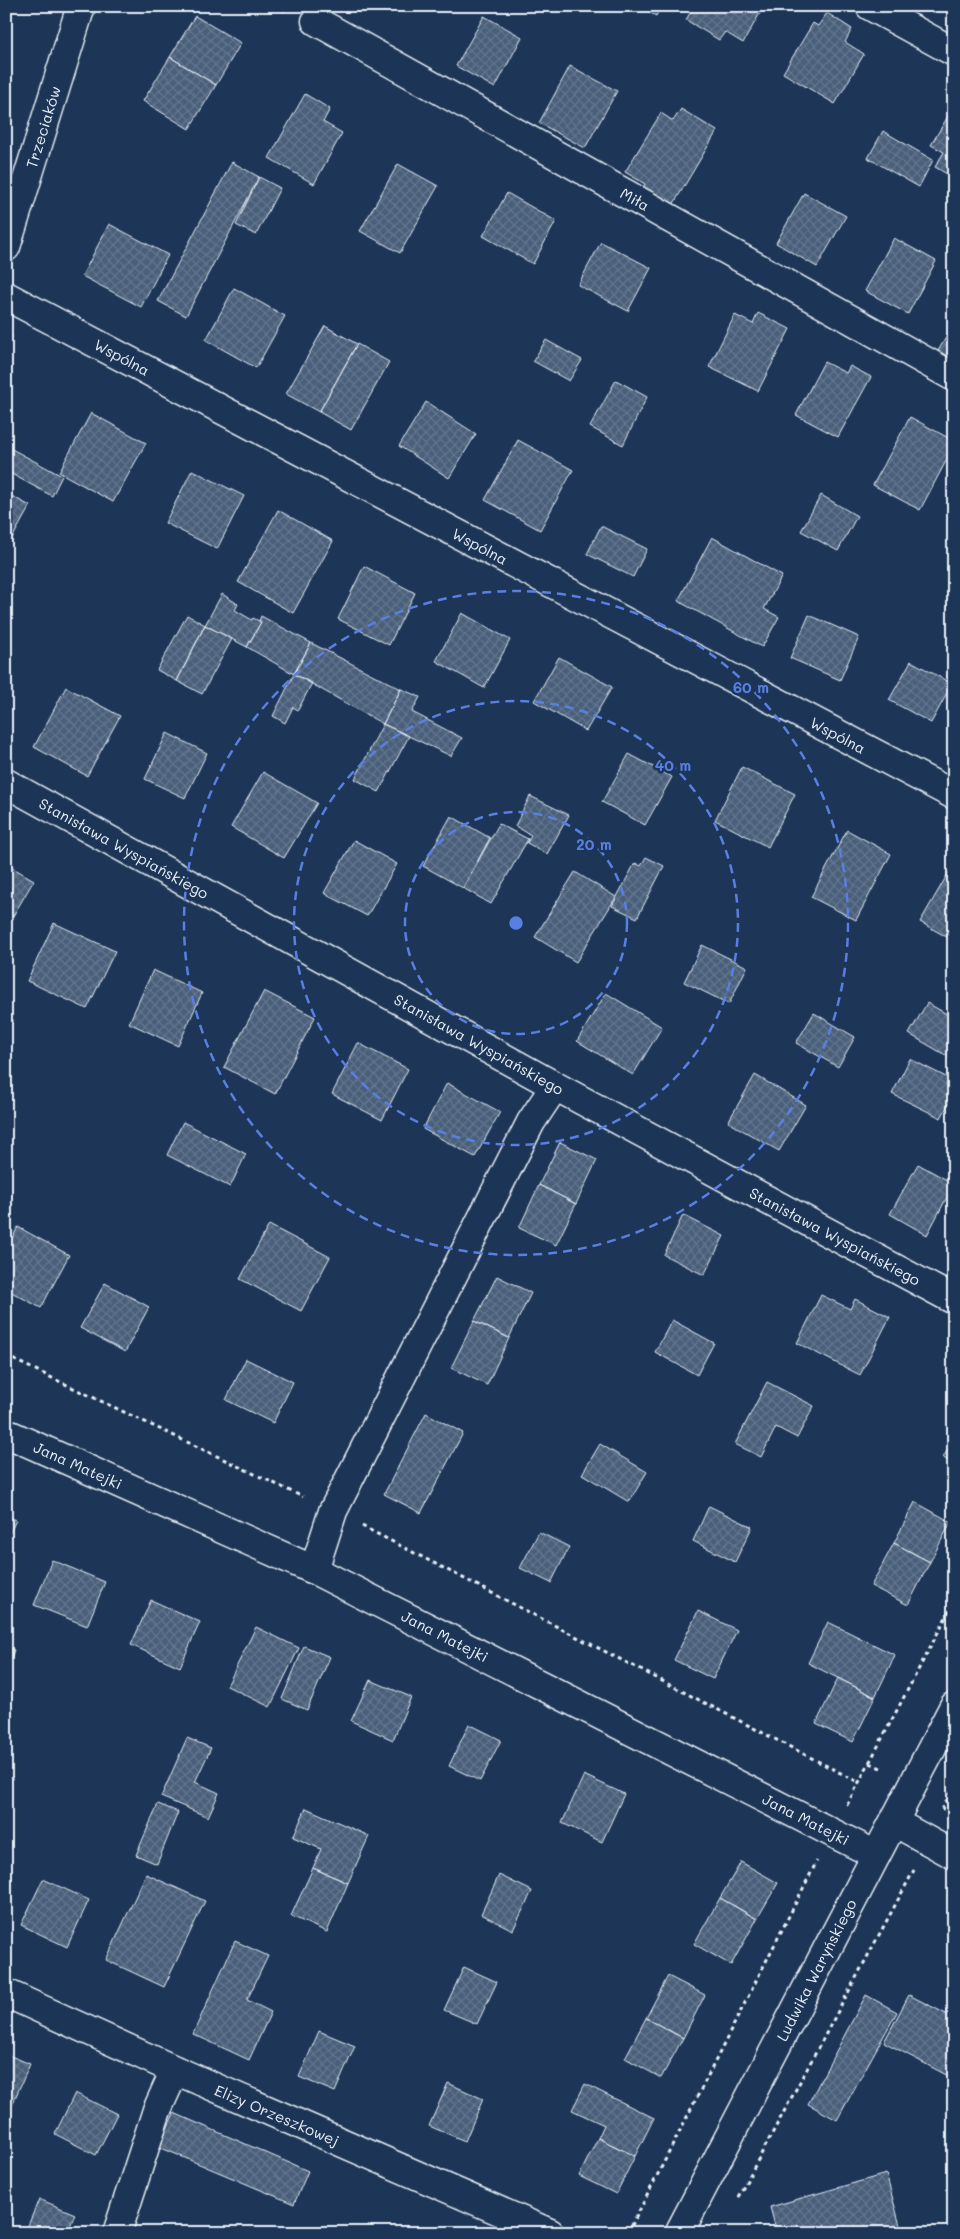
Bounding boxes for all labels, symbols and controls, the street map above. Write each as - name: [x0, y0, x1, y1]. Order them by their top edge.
- street label: Trzeciaków: [21, 84, 65, 170]
- street label: Miła: [617, 183, 653, 215]
- street label: Wspólna: [91, 334, 153, 380]
- street label: Wspólna: [449, 523, 511, 569]
- text: 60 m: [733, 677, 769, 697]
- street label: Wspólna: [807, 712, 869, 758]
- text: 40 m: [655, 755, 691, 775]
- street label: Stanisława Wyspiańskiego: [36, 793, 212, 903]
- text: 20 m: [576, 834, 612, 854]
- centre of rings: [507, 914, 525, 932]
- street label: Stanisława Wyspiańskiego: [391, 989, 567, 1099]
- street label: Stanisława Wyspiańskiego: [746, 1182, 924, 1290]
- street label: Jana Matejki: [31, 1437, 125, 1493]
- street label: Jana Matejki: [398, 1606, 492, 1666]
- street label: Jana Matejki: [759, 1789, 853, 1849]
- street label: Ludwika Waryńskiego: [771, 1895, 861, 2044]
- street label: Elizy Orzeszkowej: [212, 2080, 342, 2150]

